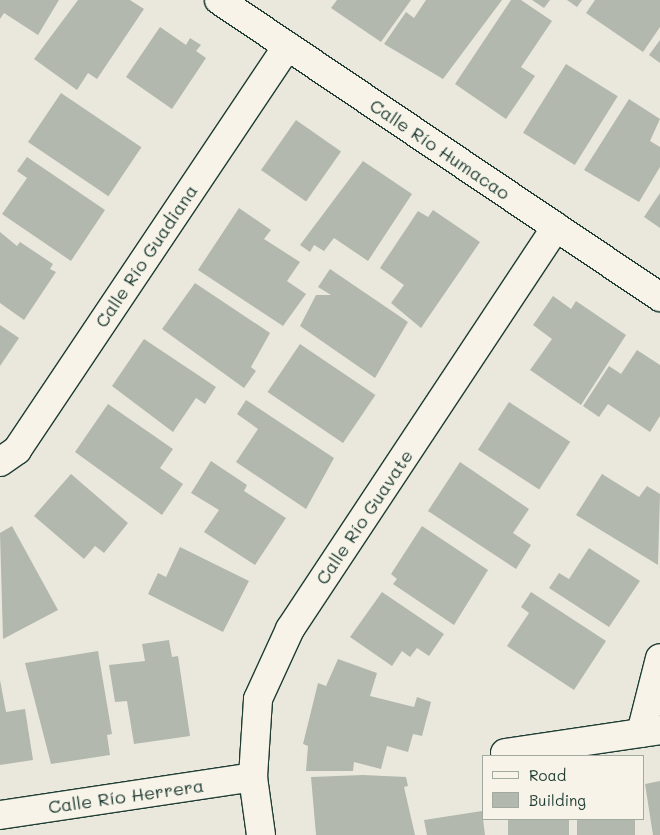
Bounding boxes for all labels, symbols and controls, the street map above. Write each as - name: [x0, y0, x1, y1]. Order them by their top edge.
- street label: Calle Río Humacao: [366, 94, 514, 204]
- street label: Calle Río Guadiana: [90, 181, 202, 331]
- street label: Calle Río Guavate: [311, 446, 417, 588]
- legend: [482, 755, 645, 820]
- text: Road: [529, 765, 566, 785]
- street label: Calle Río Herrera: [47, 774, 205, 818]
- text: Building: [529, 790, 586, 810]

